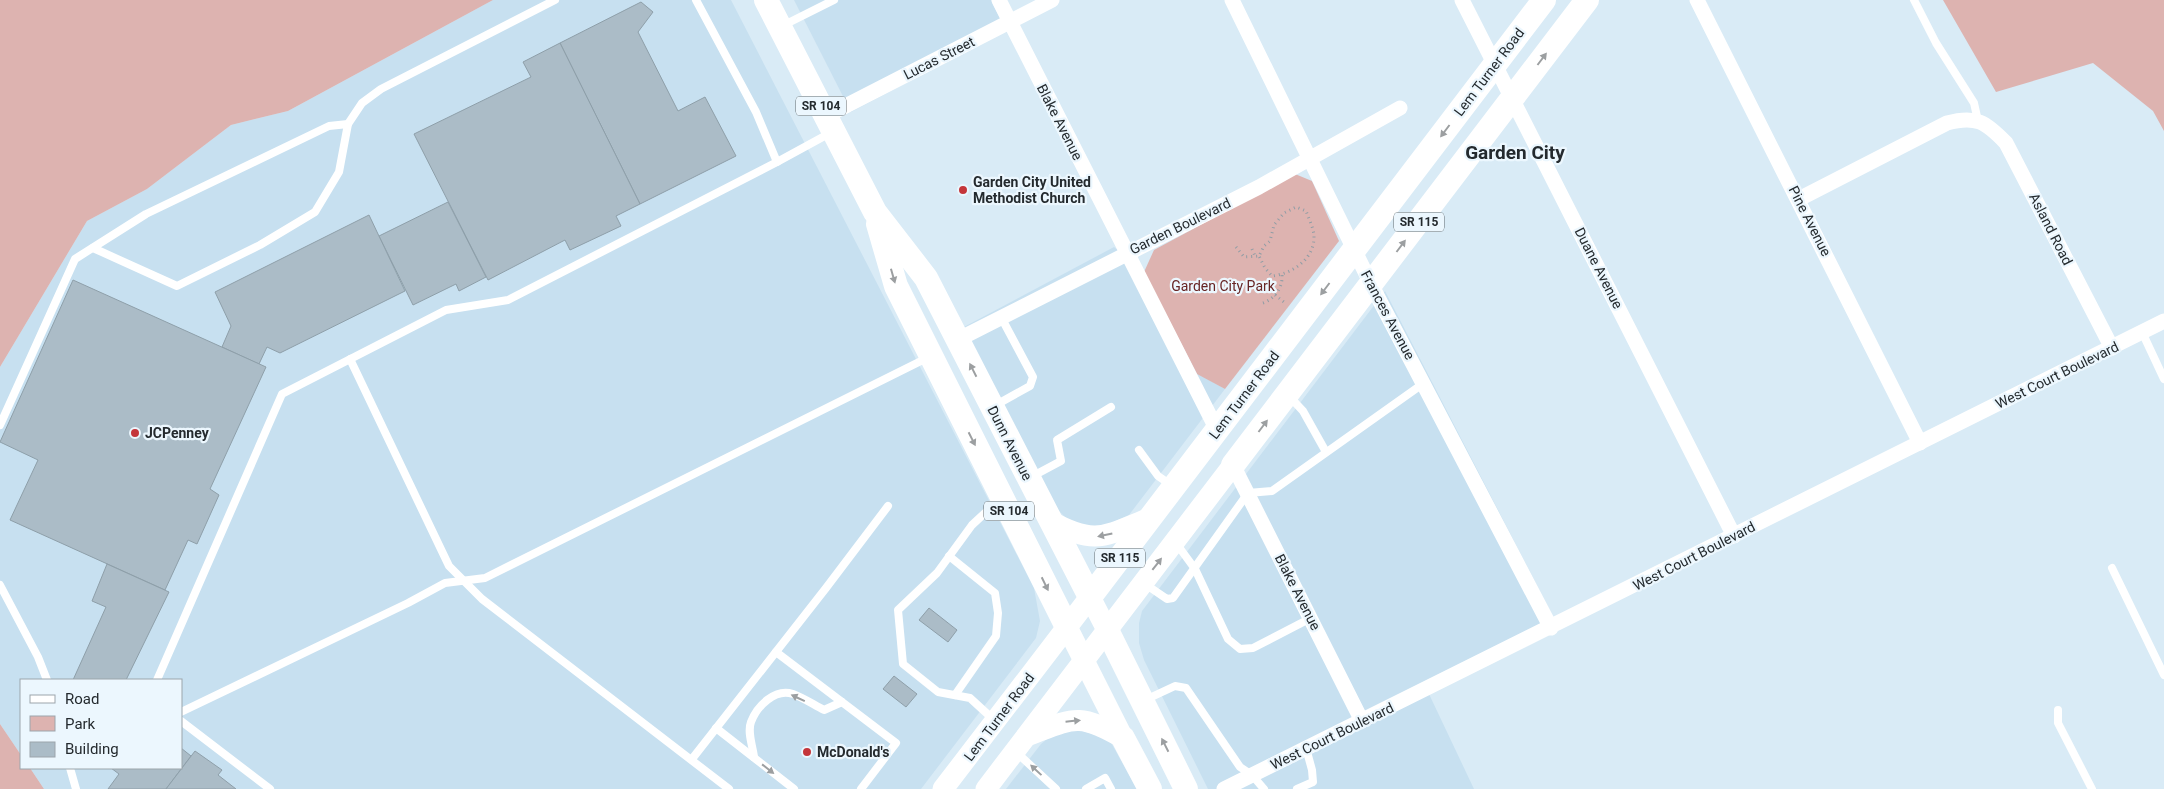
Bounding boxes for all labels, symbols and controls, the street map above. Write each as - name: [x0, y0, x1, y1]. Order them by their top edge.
- street label: Lem Turner Road: [1451, 25, 1527, 119]
- street label: Lucas Street: [901, 33, 978, 83]
- one-way arrow: [1536, 53, 1547, 66]
- street label: Blake Avenue: [1034, 81, 1086, 163]
- road number: SR 104: [796, 96, 846, 115]
- one-way arrow: [1440, 124, 1450, 138]
- district label: Garden City: [1465, 141, 1565, 164]
- place label: Garden City United Methodist Church: [973, 174, 1091, 206]
- street label: Pine Avenue: [1785, 183, 1835, 259]
- marker: Garden City United Methodist Church: [957, 184, 969, 196]
- street label: Asland Road: [2026, 190, 2076, 268]
- street label: Garden Boulevard: [1127, 195, 1233, 257]
- road number: SR 115: [1394, 212, 1444, 232]
- street label: Duane Avenue: [1572, 225, 1626, 311]
- one-way arrow: [1396, 239, 1406, 253]
- one-way arrow: [889, 268, 897, 283]
- street label: Frances Avenue: [1358, 268, 1418, 362]
- park label: Garden City Park: [1171, 278, 1276, 294]
- one-way arrow: [1320, 282, 1330, 296]
- street label: West Court Boulevard: [1993, 338, 2121, 412]
- street label: Lem Turner Road: [1206, 348, 1282, 442]
- one-way arrow: [969, 363, 977, 377]
- street label: Dunn Avenue: [984, 403, 1036, 483]
- one-way arrow: [1258, 419, 1268, 433]
- place label: JCPenney: [145, 425, 210, 441]
- marker: JCPenney: [129, 427, 141, 439]
- one-way arrow: [969, 432, 977, 446]
- road number: SR 104: [984, 502, 1034, 520]
- street label: West Court Boulevard: [1630, 518, 1758, 594]
- one-way arrow: [1096, 531, 1112, 539]
- road number: SR 115: [1095, 548, 1145, 568]
- street label: Blake Avenue: [1272, 551, 1324, 633]
- one-way arrow: [1152, 558, 1163, 571]
- one-way arrow: [1041, 577, 1049, 591]
- street label: Lem Turner Road: [961, 670, 1037, 764]
- legend: [20, 679, 182, 769]
- text: Road: [65, 690, 99, 708]
- one-way arrow: [791, 693, 805, 701]
- street label: West Court Boulevard: [1268, 699, 1396, 773]
- text: Park: [65, 715, 96, 733]
- one-way arrow: [1065, 717, 1081, 725]
- one-way arrow: [1161, 738, 1169, 753]
- text: Building: [65, 740, 119, 758]
- place label: McDonald's: [817, 744, 889, 760]
- marker: McDonald's: [801, 746, 813, 758]
- one-way arrow: [762, 763, 775, 774]
- one-way arrow: [1030, 764, 1042, 776]

